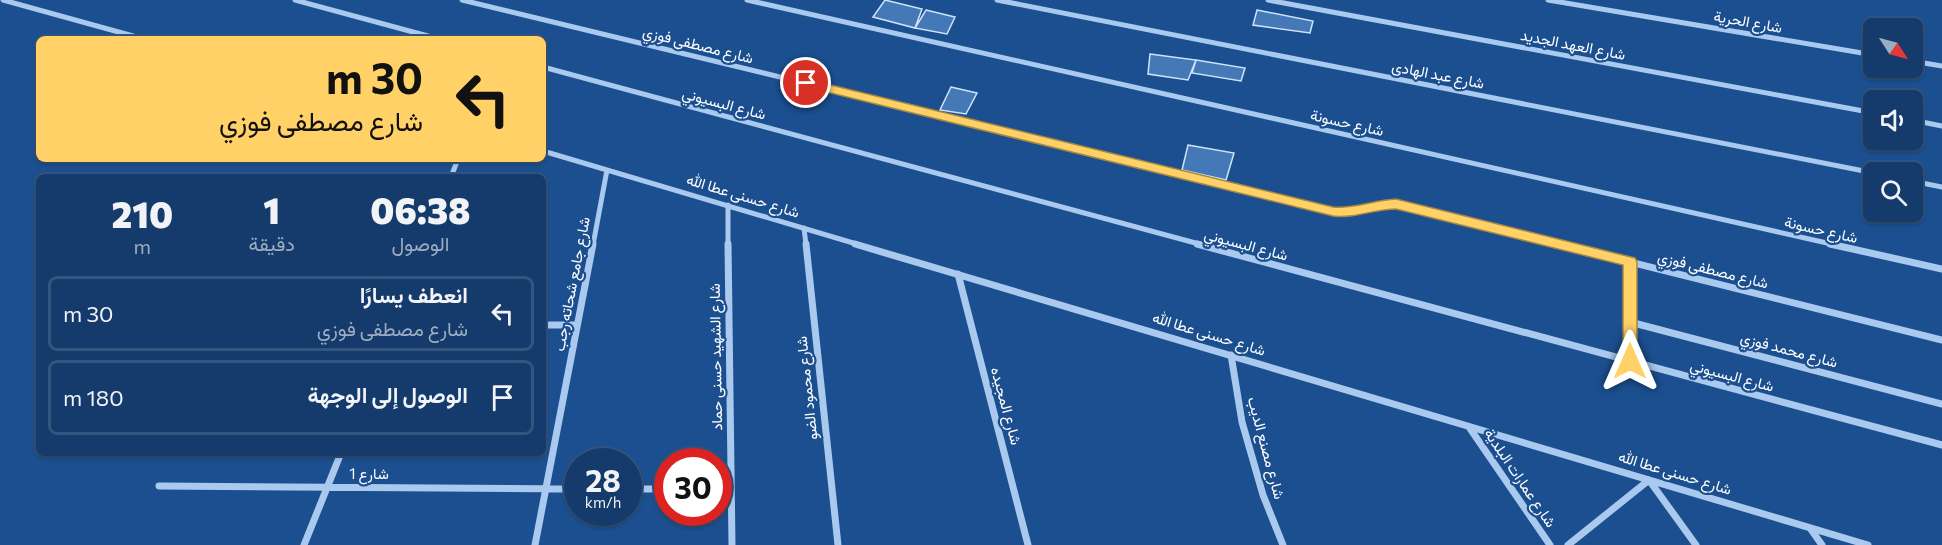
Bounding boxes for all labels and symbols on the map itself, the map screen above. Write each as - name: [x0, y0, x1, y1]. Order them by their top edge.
- street label: شارع الحرية: [1712, 6, 1784, 39]
- north arrow: [1863, 18, 1923, 78]
- street label: شارع مصطفى فوزي: [640, 22, 756, 71]
- street label: شارع العهد الجديد: [1519, 25, 1627, 66]
- street label: شارع عبد الهادى: [1390, 56, 1486, 95]
- pin: [780, 57, 831, 108]
- street label: شارع البسيوني: [679, 83, 768, 128]
- street label: شارع حسونة: [1308, 105, 1386, 142]
- street label: شارع حسنى عطا الله: [684, 169, 802, 224]
- street label: شارع حسونة: [1782, 212, 1860, 249]
- street label: شارع جامع شحاته رجب: [549, 215, 596, 353]
- street label: شارع البسيوني: [1201, 224, 1290, 269]
- street label: شارع مصطفى فوزي: [1655, 247, 1771, 296]
- street label: شارع الشهيد حسنى حماد: [705, 283, 728, 431]
- street label: شارع حسنى عطا الله: [1150, 307, 1268, 362]
- street label: شارع محمد فوزي: [1737, 327, 1840, 376]
- position arrow: [1598, 329, 1662, 393]
- street label: شارع محمود الضو: [792, 335, 823, 441]
- street label: شارع البسيوني: [1687, 355, 1776, 400]
- street label: شارع المجيده: [985, 365, 1026, 448]
- street label: شارع مصنع الديب: [1242, 395, 1289, 502]
- street label: شارع عمارات البلدية: [1479, 425, 1561, 532]
- street label: شارع حسنى عطا الله: [1616, 446, 1734, 501]
- speed limit sign: 30: [654, 448, 732, 526]
- street label: شارع 1: [349, 464, 389, 485]

